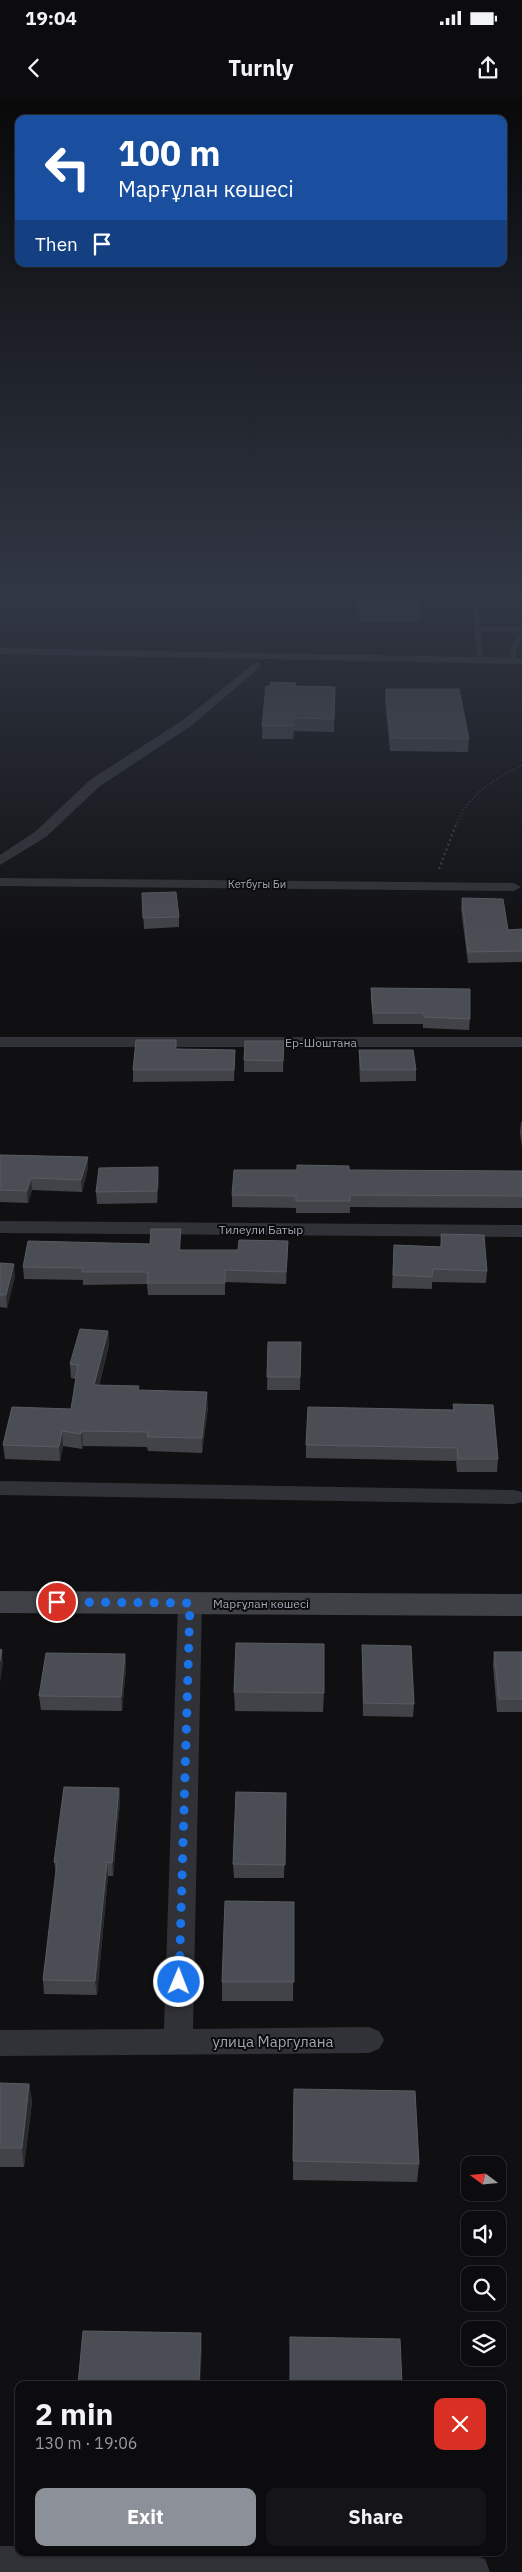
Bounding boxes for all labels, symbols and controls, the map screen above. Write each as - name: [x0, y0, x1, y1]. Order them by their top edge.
- text: 19:04: [25, 6, 77, 30]
- text: Turnly: [228, 53, 294, 82]
- icon: back: [20, 54, 48, 82]
- icon: share: [474, 54, 502, 82]
- text: 100 m: [118, 130, 221, 176]
- icon: left: [35, 135, 100, 200]
- text: Марғұлан көшесі: [118, 174, 294, 203]
- icon: arrive: [88, 230, 116, 258]
- text: Then: [35, 232, 78, 256]
- street label: Кетбугы Би: [228, 877, 286, 891]
- street label: Ер-Шоштана: [285, 1035, 358, 1050]
- street label: Тилеули Батыр: [219, 1222, 303, 1237]
- pin: [36, 1581, 78, 1623]
- icon: arrive: [43, 1588, 71, 1616]
- street label: Марғұлан көшесі: [213, 1596, 309, 1611]
- position arrow: [152, 1955, 204, 2007]
- street label: улица Маргулана: [212, 2032, 334, 2051]
- north arrow: [461, 2156, 506, 2201]
- map controls: [461, 2156, 506, 2366]
- button: sound: [461, 2211, 506, 2256]
- button: search: [461, 2266, 506, 2311]
- button: layers: [461, 2321, 506, 2366]
- text: 2 min: [35, 2394, 113, 2433]
- button: close: [434, 2398, 486, 2450]
- text: 130 m · 19:06: [35, 2433, 137, 2453]
- button: Exit: [35, 2488, 256, 2546]
- button: Share: [266, 2488, 486, 2546]

